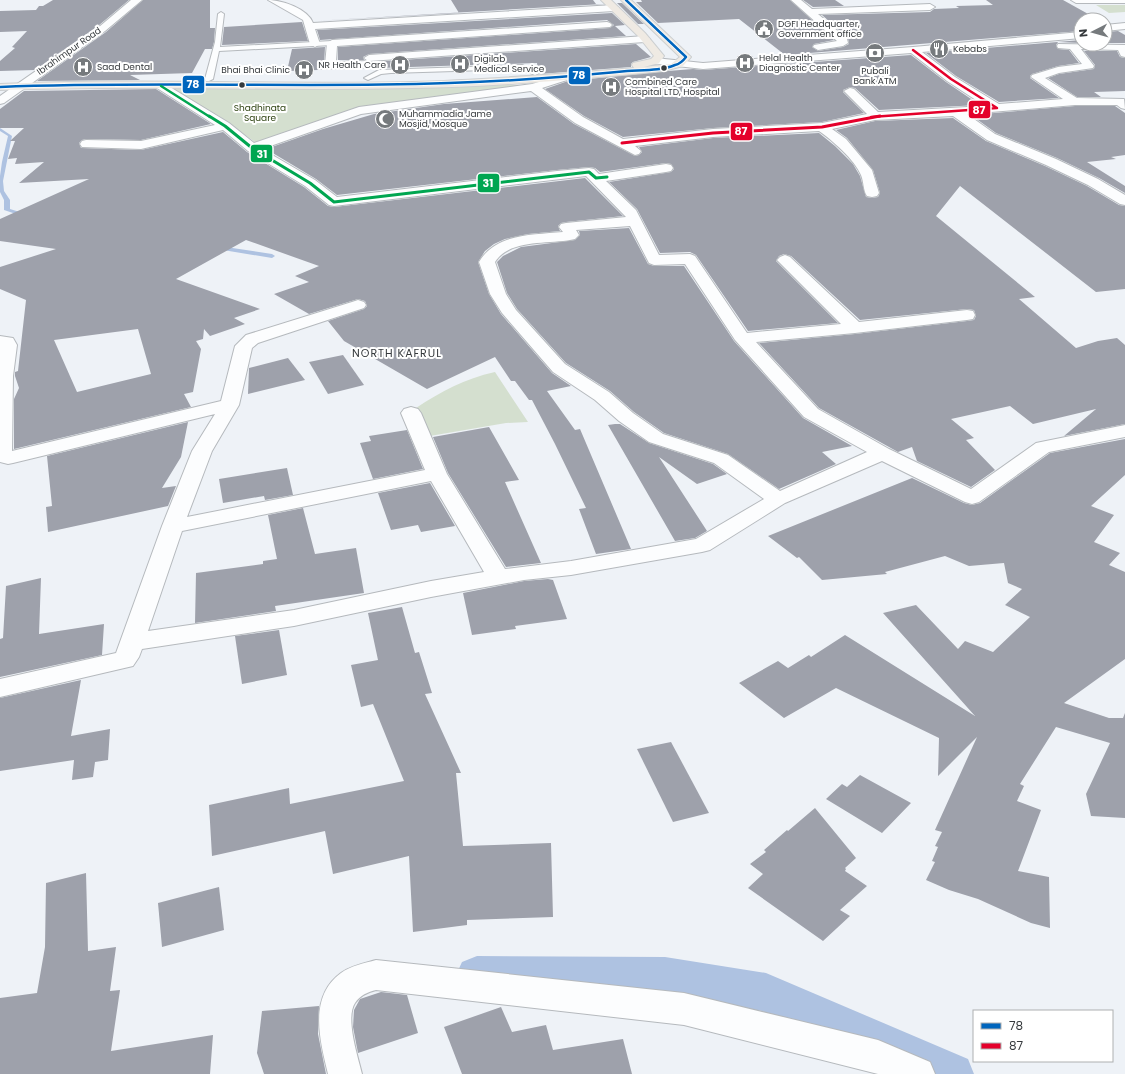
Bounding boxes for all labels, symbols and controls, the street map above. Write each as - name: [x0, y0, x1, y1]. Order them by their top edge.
- north arrow: [1073, 12, 1113, 52]
- public building icon: DGFI Headquarter, Government office: [753, 18, 775, 40]
- place label: DGFI Headquarter, Government office: [778, 18, 862, 40]
- street label: Ibrahimpur Road: [34, 24, 104, 78]
- text: N: [1075, 28, 1091, 38]
- restaurant icon: Kebabs: [928, 38, 950, 60]
- bank icon: Pubali Bank ATM: [864, 42, 886, 64]
- place label: Kebabs: [953, 43, 987, 55]
- hospital icon: Helal Health Diagnostic Center: [734, 52, 756, 74]
- place label: Helal Health Diagnostic Center: [759, 52, 840, 74]
- hospital icon: Digilab Medical Service: [449, 53, 471, 75]
- place label: Digilab Medical Service: [474, 53, 545, 75]
- hospital icon: NR Health Care: [389, 54, 411, 76]
- hospital icon: Saad Dental: [72, 56, 94, 78]
- hospital icon: Bhai Bhai Clinic: [293, 59, 315, 81]
- place label: NR Health Care: [318, 59, 386, 71]
- place label: Saad Dental: [97, 61, 152, 73]
- unlabelled marker: [659, 63, 669, 73]
- place label: Bhai Bhai Clinic: [221, 64, 291, 76]
- place label: Pubali Bank ATM: [853, 65, 897, 87]
- line badge: 78: [568, 66, 591, 85]
- text: 78: [572, 67, 586, 83]
- line badge: 78: [182, 75, 205, 94]
- text: 78: [186, 76, 200, 92]
- hospital icon: Combined Care Hospital LTD, Hospital: [600, 76, 622, 98]
- place label: Combined Care Hospital LTD, Hospital: [625, 76, 720, 98]
- unlabelled marker: [237, 80, 247, 90]
- line badge: 87: [968, 100, 991, 119]
- park label: Shadhinata Square: [234, 102, 286, 124]
- text: 87: [972, 102, 986, 118]
- mosque icon: Muhammadia Jame Mosjid, Mosque: [374, 108, 396, 130]
- place label: Muhammadia Jame Mosjid, Mosque: [399, 108, 492, 130]
- line badge: 87: [730, 122, 753, 141]
- text: 87: [734, 123, 748, 139]
- line badge: 31: [250, 144, 273, 163]
- text: 31: [257, 146, 267, 162]
- line badge: 31: [477, 173, 500, 193]
- text: 31: [483, 175, 493, 191]
- district label: NORTH KAFRUL: [352, 345, 442, 361]
- legend: [973, 1010, 1113, 1062]
- text: 78: [1009, 1017, 1023, 1034]
- text: 87: [1009, 1037, 1024, 1054]

